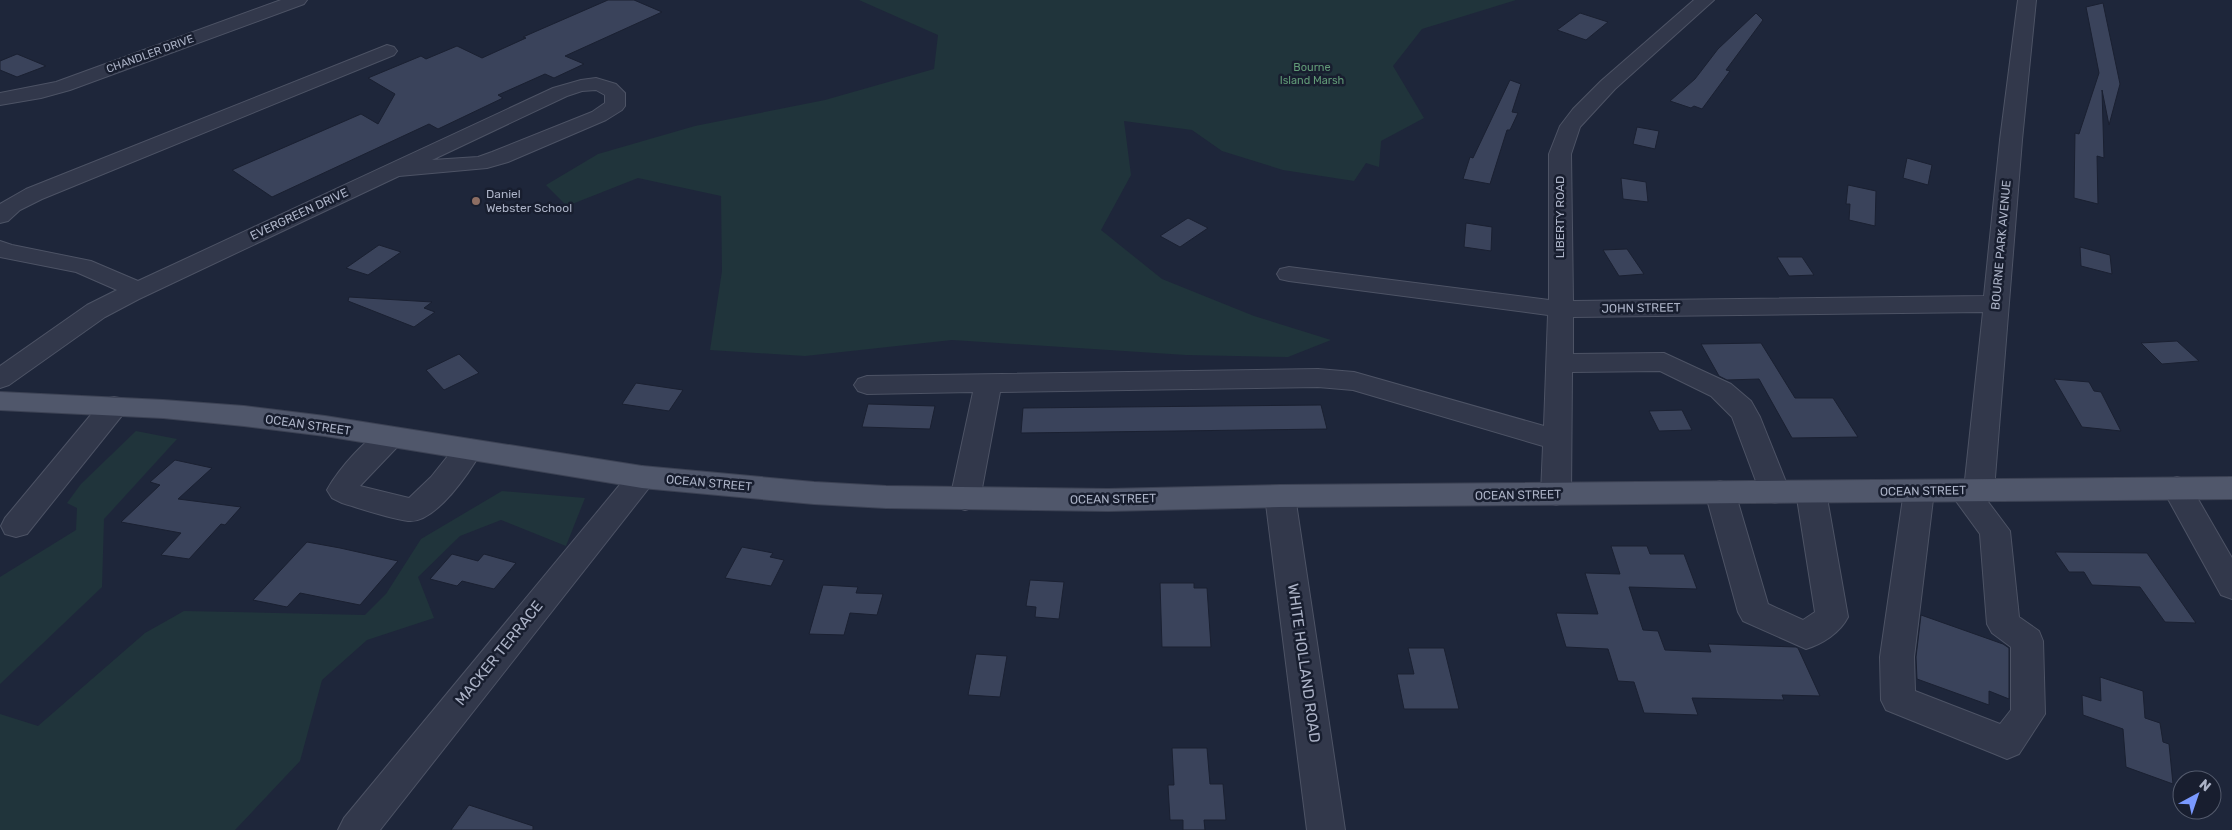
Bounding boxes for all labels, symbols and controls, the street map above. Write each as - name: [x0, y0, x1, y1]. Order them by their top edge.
- street label: CHANDLER DRIVE: [104, 32, 196, 76]
- park label: Bourne Island Marsh: [1280, 61, 1344, 87]
- street label: LIBERTY ROAD: [1553, 176, 1567, 258]
- street label: BOURNE PARK AVENUE: [1988, 179, 2014, 311]
- street label: EVERGREEN DRIVE: [248, 185, 350, 243]
- place label: Daniel Webster School: [486, 187, 572, 215]
- marker: Daniel Webster School: [470, 195, 482, 207]
- street label: JOHN STREET: [1601, 300, 1681, 316]
- street label: OCEAN STREET: [264, 412, 352, 438]
- street label: OCEAN STREET: [665, 472, 753, 494]
- street label: OCEAN STREET: [1880, 483, 1966, 499]
- street label: OCEAN STREET: [1475, 487, 1561, 503]
- street label: OCEAN STREET: [1070, 491, 1156, 507]
- street label: WHITE HOLLAND ROAD: [1284, 582, 1324, 744]
- street label: MACKER TERRACE: [451, 597, 547, 709]
- north arrow: [2172, 770, 2222, 820]
- text: N: [2196, 776, 2214, 795]

